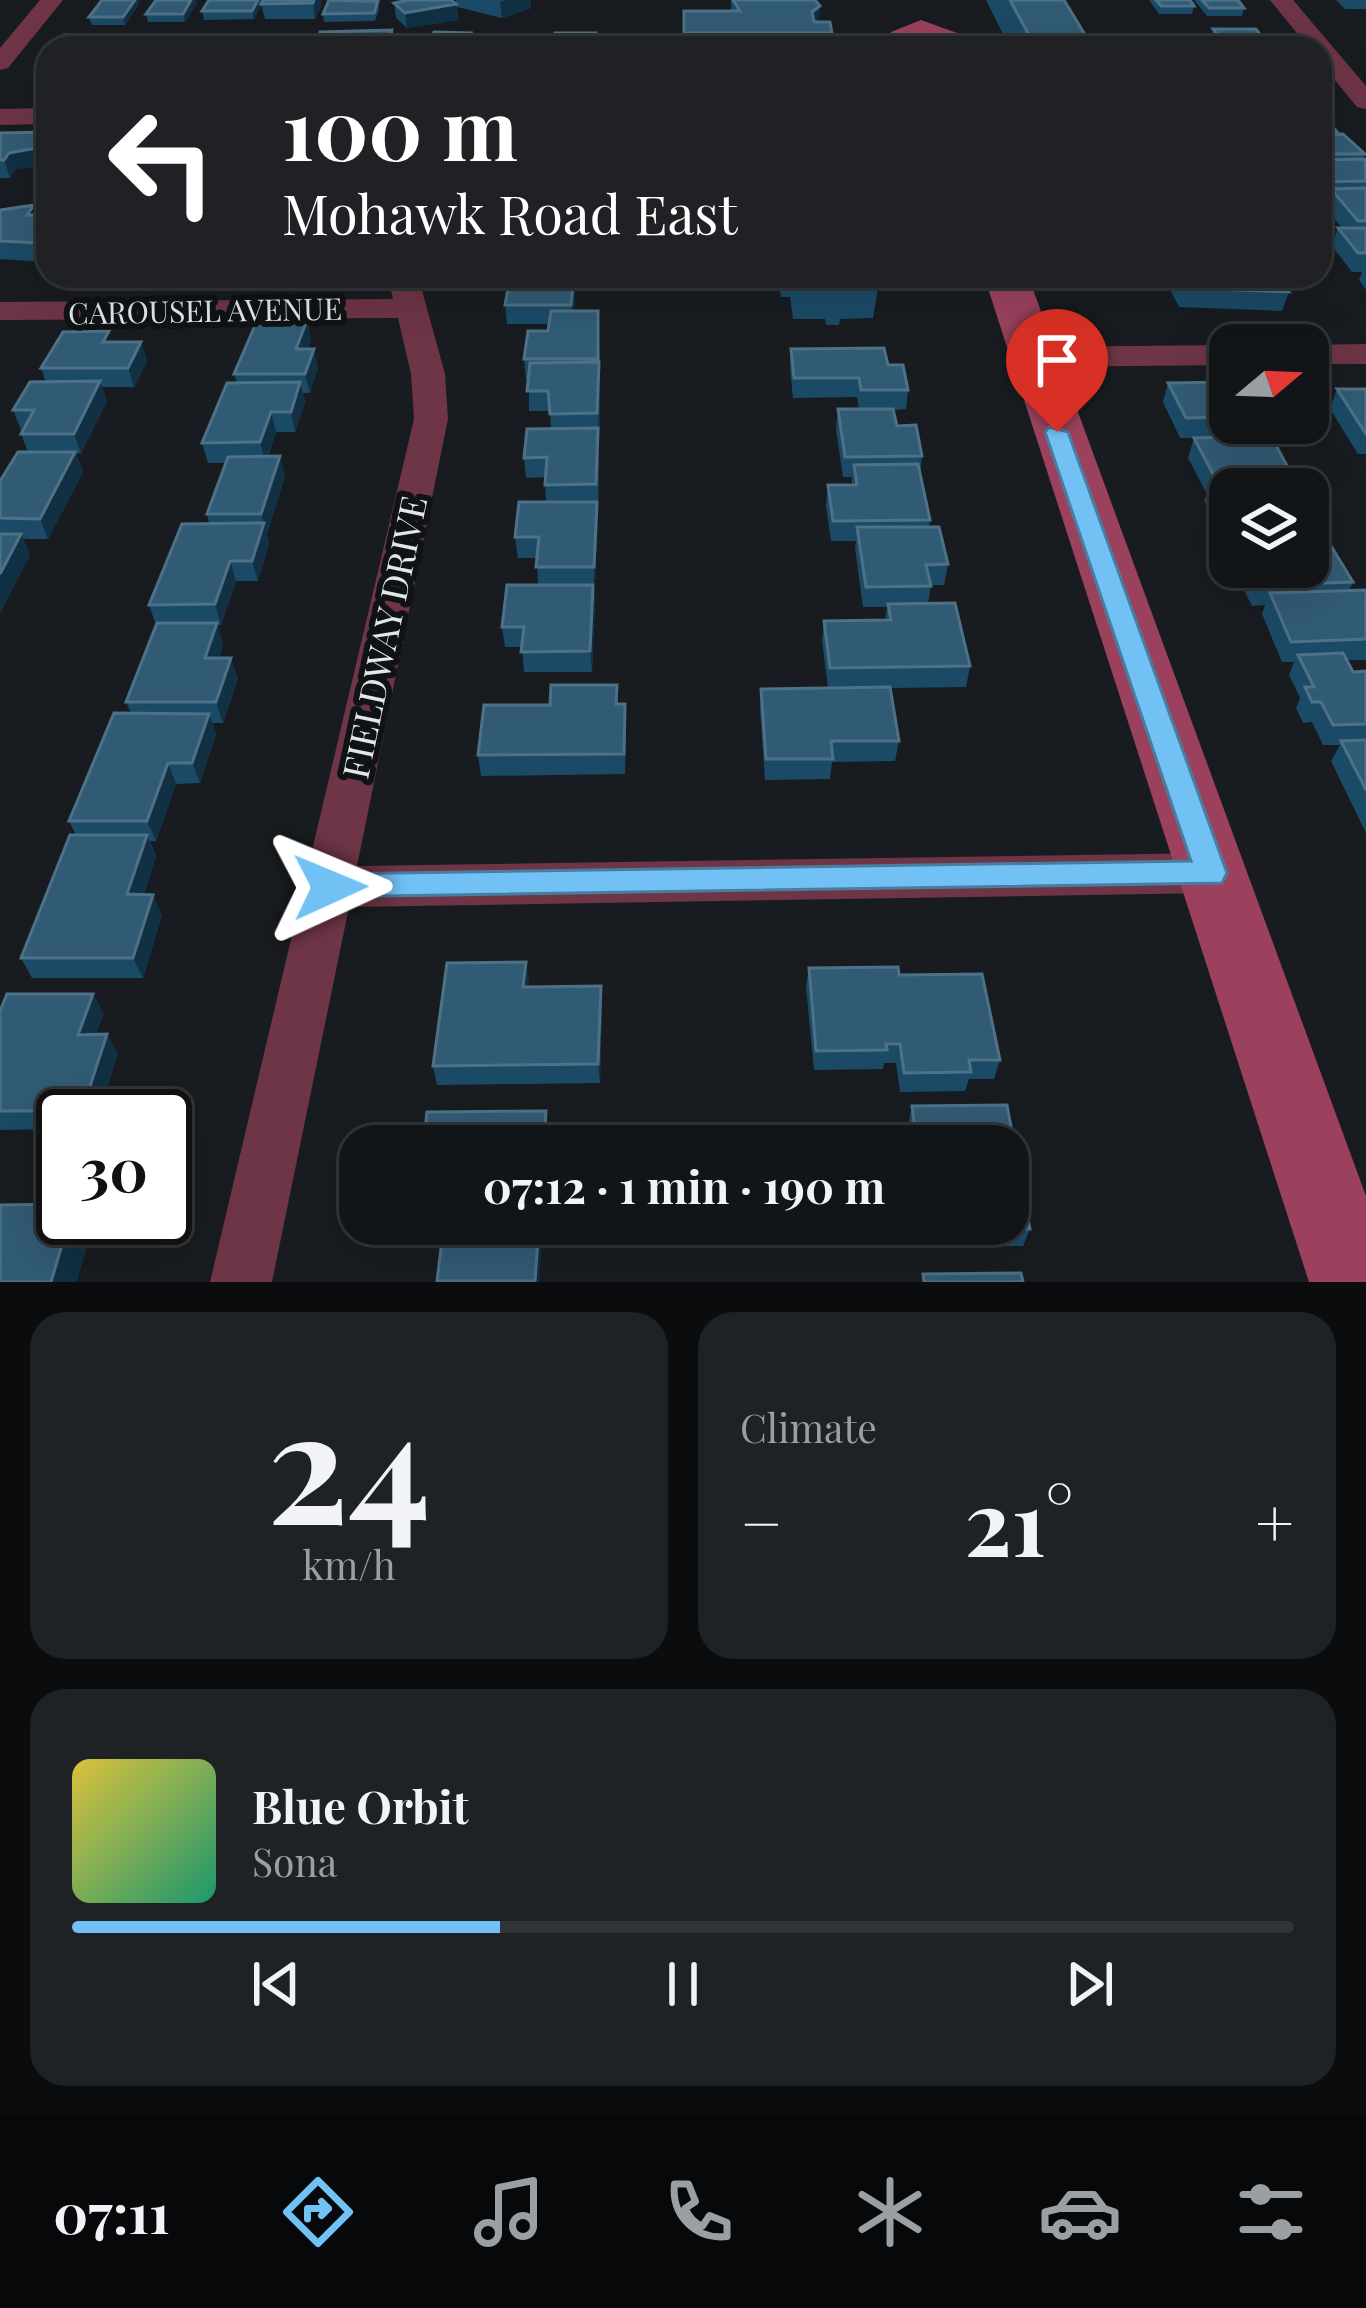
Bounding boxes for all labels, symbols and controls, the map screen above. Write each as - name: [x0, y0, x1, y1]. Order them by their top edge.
- text: 100 m: [282, 70, 518, 182]
- icon: left: [84, 84, 240, 240]
- text: Mohawk Road East: [282, 177, 738, 249]
- street label: CAROUSEL AVENUE: [68, 288, 342, 332]
- pin: [1006, 309, 1108, 432]
- north arrow: [1209, 324, 1329, 444]
- map controls: [1209, 324, 1329, 588]
- icon: arrive: [1024, 327, 1090, 393]
- button: layers: [1209, 468, 1329, 588]
- street label: FIELDWAY DRIVE: [330, 491, 436, 783]
- position arrow: [267, 824, 393, 950]
- speed limit sign: 30: [36, 1089, 192, 1245]
- text: 07:12 · 1 min · 190 m: [483, 1155, 885, 1215]
- text: 24: [267, 1356, 431, 1564]
- text: Climate: [740, 1401, 877, 1453]
- text: 21°: [964, 1460, 1073, 1580]
- text: −: [740, 1477, 783, 1565]
- text: +: [1255, 1477, 1294, 1565]
- text: km/h: [302, 1538, 396, 1590]
- text: Blue Orbit: [252, 1775, 469, 1835]
- text: Sona: [252, 1835, 337, 1887]
- icon: previous: [243, 1951, 309, 2017]
- icon: pause: [650, 1951, 716, 2017]
- icon: next: [1057, 1951, 1123, 2017]
- icon: directions: [276, 2170, 360, 2254]
- icon: music: [467, 2170, 551, 2254]
- icon: phone: [657, 2170, 741, 2254]
- icon: climate: [848, 2170, 932, 2254]
- icon: car: [1038, 2170, 1122, 2254]
- icon: filters: [1229, 2170, 1313, 2254]
- text: 07:11: [53, 2176, 170, 2248]

